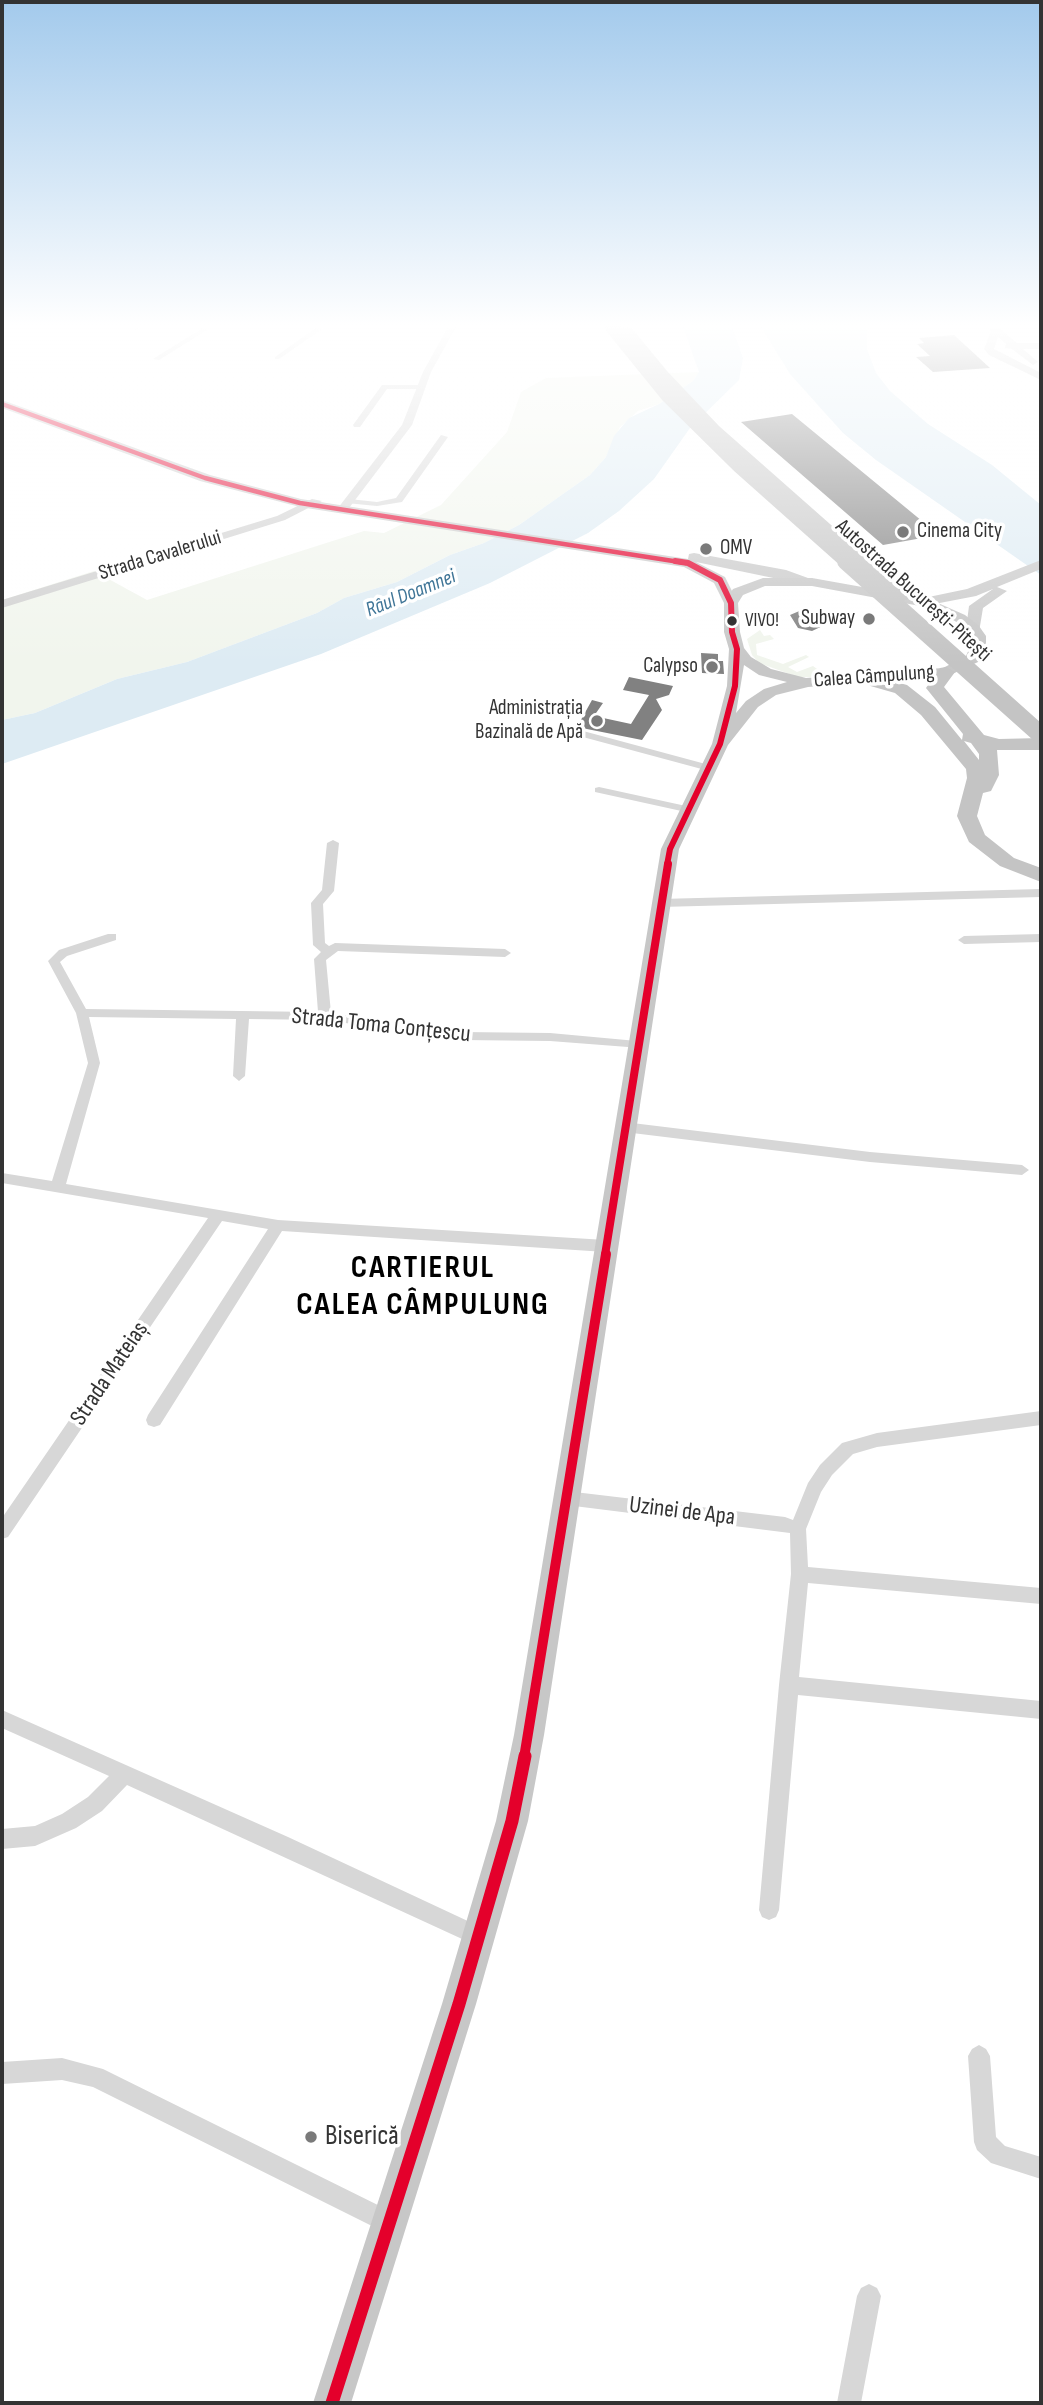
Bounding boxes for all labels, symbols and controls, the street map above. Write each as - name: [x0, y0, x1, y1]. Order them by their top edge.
- street label: Autostrada București-Pitești: [830, 514, 996, 668]
- place label: Cinema City: [917, 519, 1002, 545]
- marker: Cinema City: [895, 524, 911, 540]
- street label: Strada Cavalerului: [96, 525, 224, 587]
- place label: OMV: [720, 536, 752, 562]
- marker: OMV: [698, 541, 714, 557]
- water label: Râul Doamnei: [362, 565, 460, 623]
- place label: Subway: [801, 606, 855, 632]
- place label: VIVO!: [745, 610, 779, 632]
- marker: Subway: [861, 611, 877, 627]
- marker: VIVO!: [725, 614, 739, 628]
- place label: Calypso: [643, 654, 698, 680]
- marker: Calypso: [704, 659, 720, 675]
- street label: Calea Câmpulung: [813, 660, 935, 694]
- place label: Administrația Bazinală de Apă: [475, 696, 583, 746]
- marker: Administrația Bazinală de Apă: [589, 713, 605, 729]
- street label: Strada Toma Conțescu: [290, 1002, 472, 1050]
- district label: CARTIERUL CALEA CÂMPULUNG: [298, 1250, 548, 1325]
- street label: Strada Mateiaș: [65, 1317, 155, 1431]
- street label: Uzinei de Apa: [627, 1491, 737, 1533]
- place label: Biserică: [325, 2120, 399, 2154]
- marker: Biserică: [303, 2129, 319, 2145]

